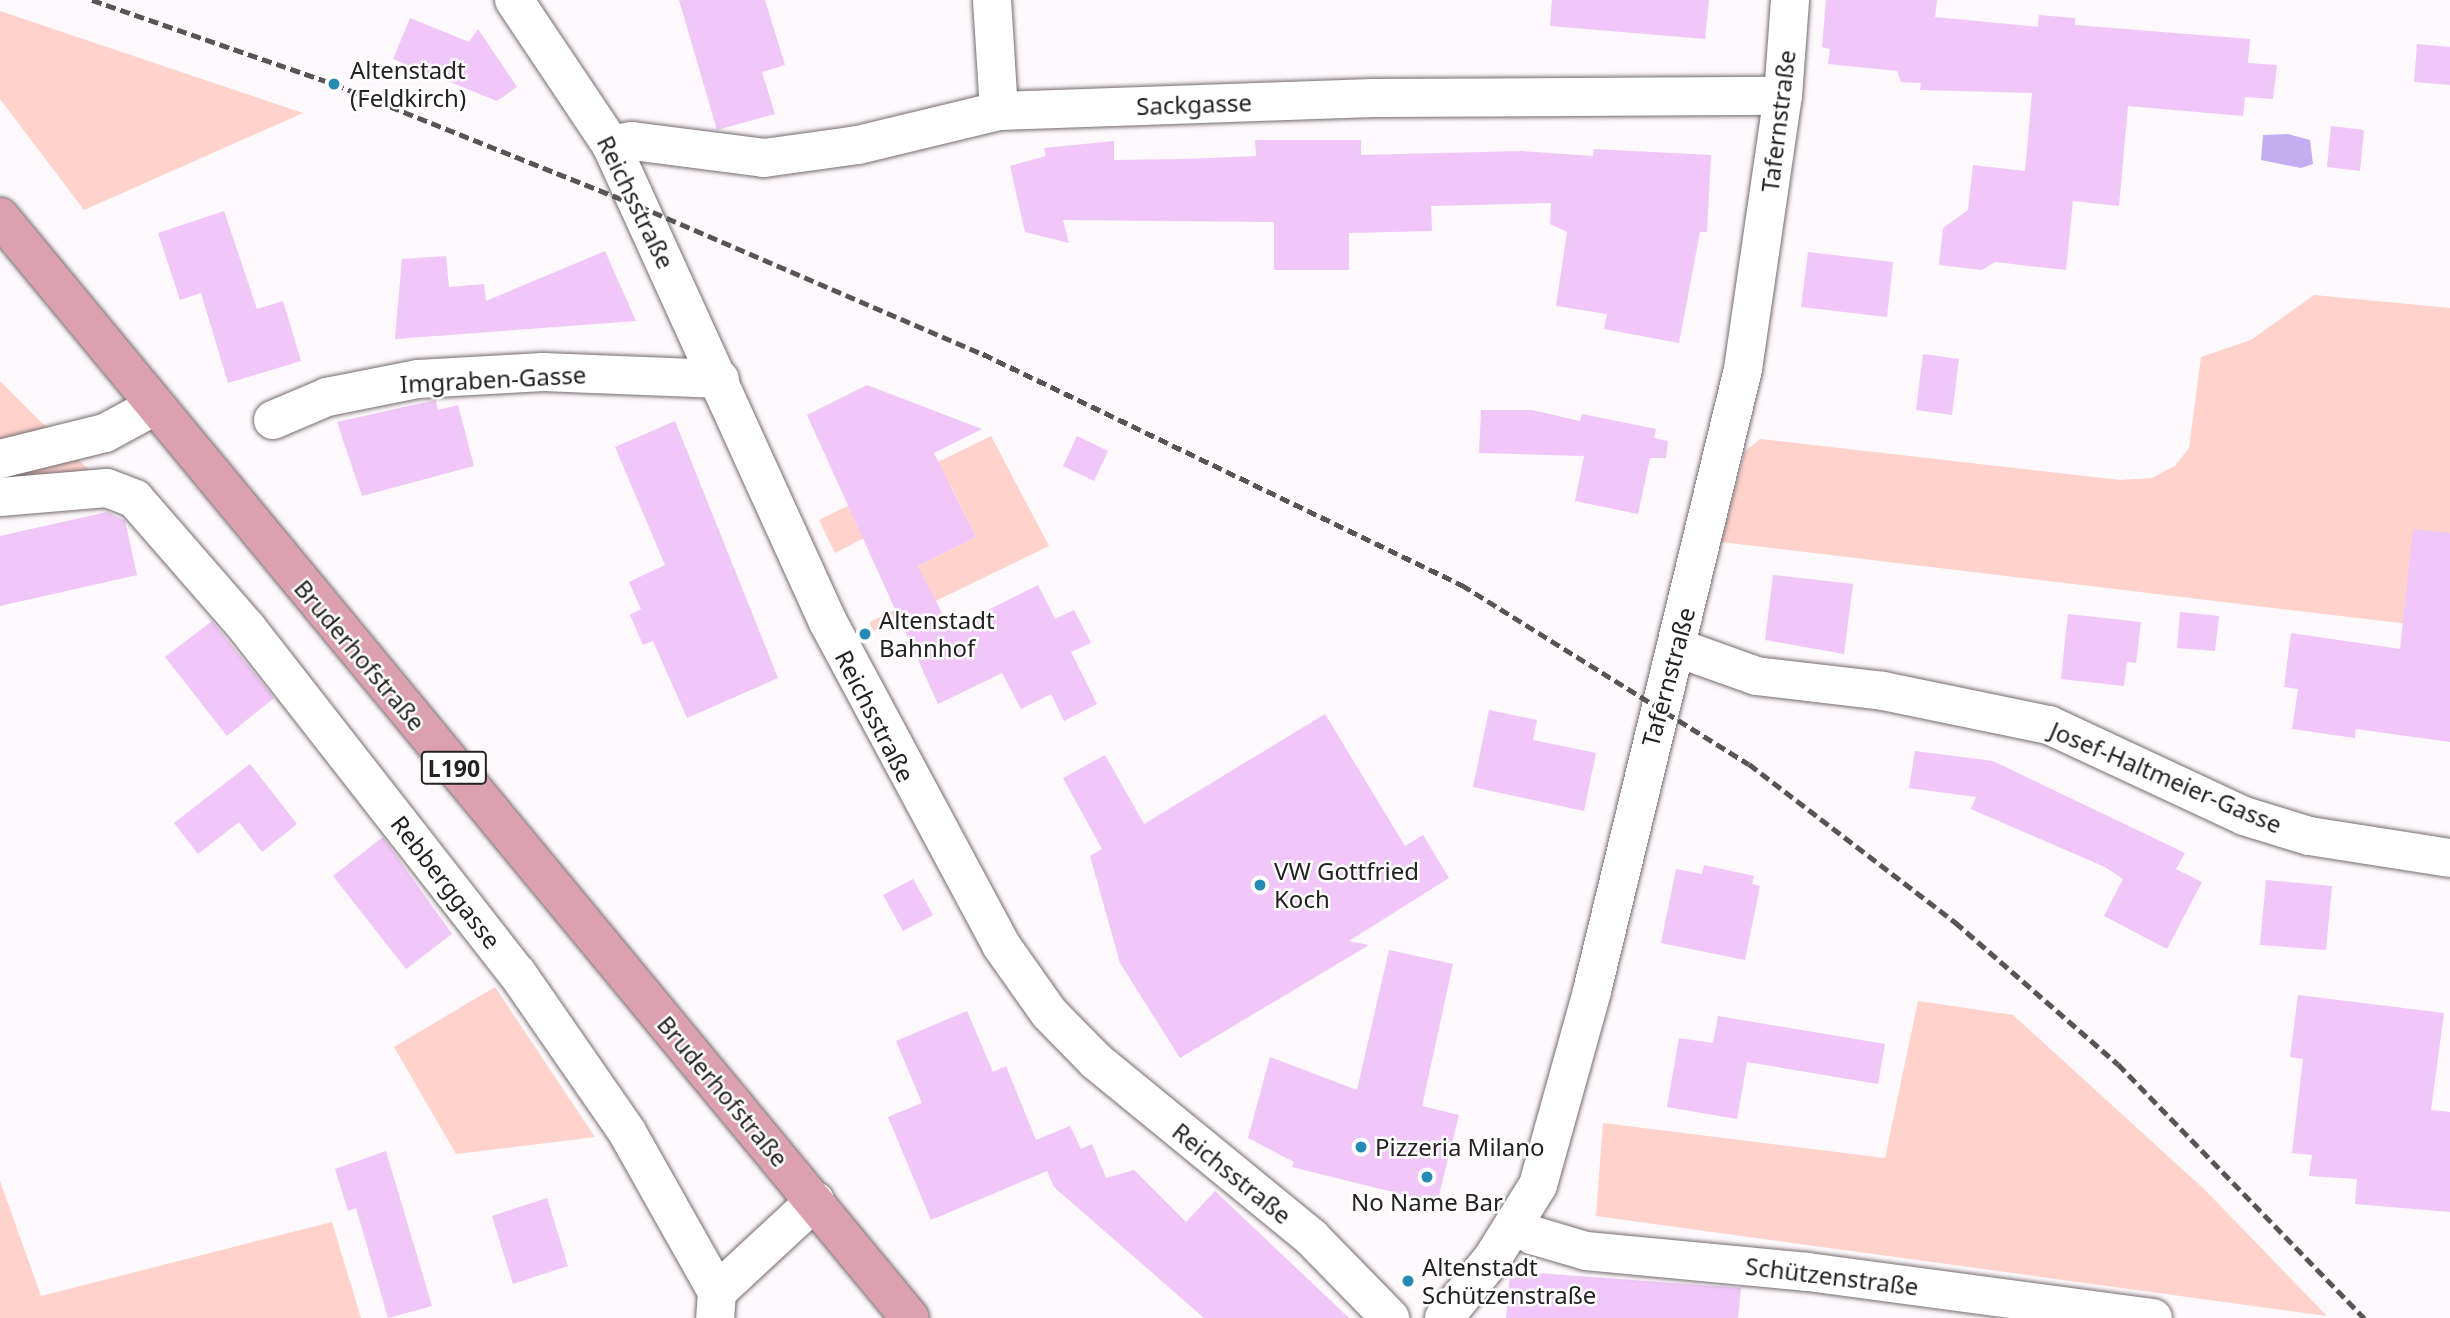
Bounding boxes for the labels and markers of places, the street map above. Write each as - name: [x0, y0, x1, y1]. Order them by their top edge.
- place label: Altenstadt (Feldkirch): [350, 56, 466, 112]
- marker: Altenstadt (Feldkirch): [324, 74, 344, 94]
- place label: Altenstadt Bahnhof: [879, 606, 995, 662]
- marker: Altenstadt Bahnhof: [857, 626, 873, 642]
- place label: VW Gottfried Koch: [1274, 857, 1419, 913]
- marker: VW Gottfried Koch: [1252, 877, 1268, 893]
- place label: Pizzeria Milano: [1375, 1133, 1545, 1161]
- marker: Pizzeria Milano: [1353, 1139, 1369, 1155]
- marker: No Name Bar: [1419, 1169, 1435, 1185]
- place label: No Name Bar: [1351, 1188, 1503, 1216]
- place label: Altenstadt Schützenstraße: [1422, 1253, 1596, 1309]
- marker: Altenstadt Schützenstraße: [1400, 1273, 1416, 1289]

